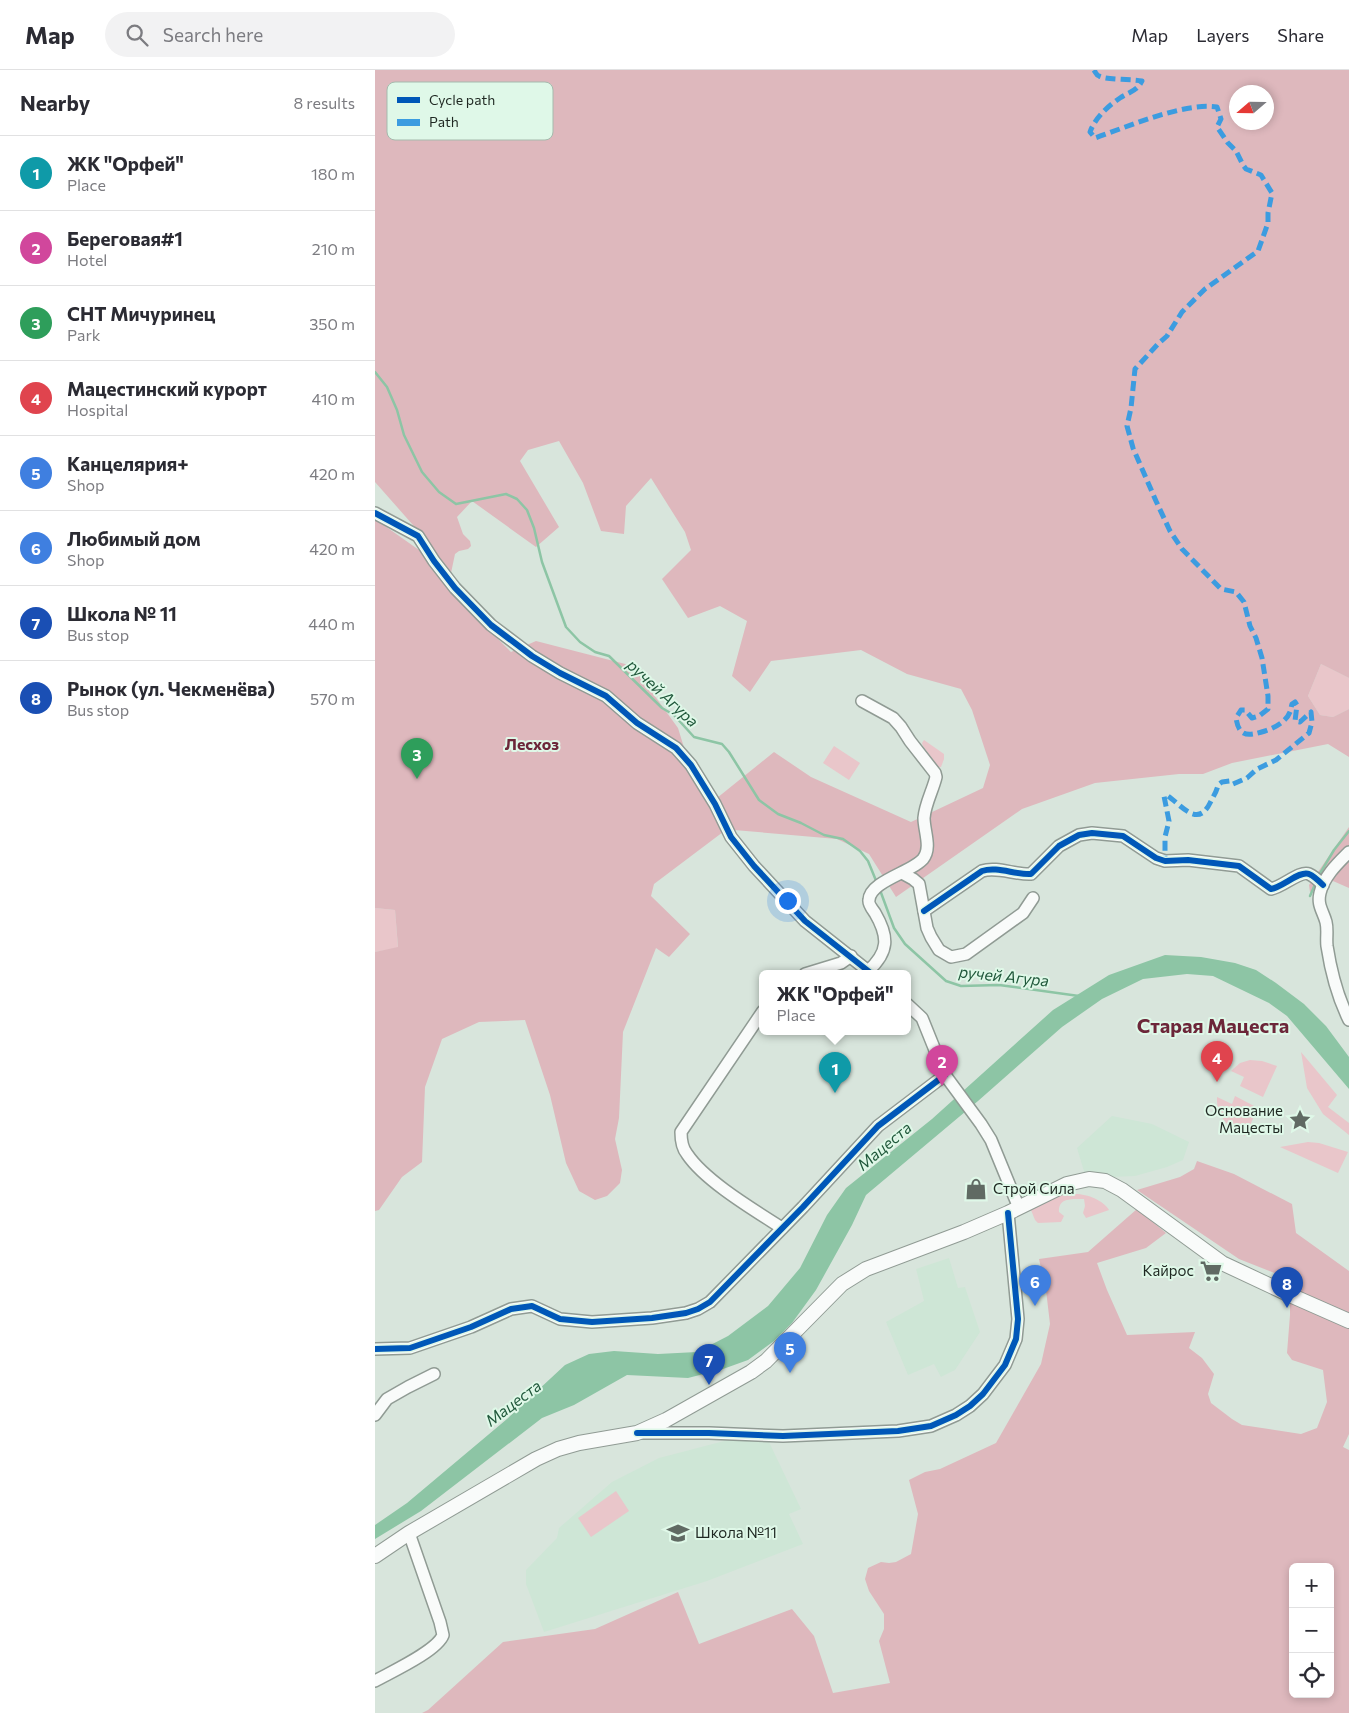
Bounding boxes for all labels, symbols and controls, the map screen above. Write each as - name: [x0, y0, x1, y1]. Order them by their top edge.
- search box: [105, 12, 455, 57]
- text: Map: [25, 20, 75, 49]
- icon: search: [123, 21, 151, 49]
- text: Search here: [163, 23, 263, 46]
- text: Map: [1131, 24, 1168, 46]
- text: Layers: [1196, 24, 1249, 46]
- text: Share: [1277, 24, 1324, 46]
- legend: [387, 82, 553, 140]
- north arrow: [1229, 85, 1274, 130]
- text: Nearby: [20, 90, 90, 115]
- text: Cycle path: [429, 91, 495, 108]
- text: 8 results: [294, 93, 355, 112]
- text: Path: [429, 113, 459, 130]
- text: ЖК "Орфей": [67, 152, 184, 175]
- text: 1: [32, 164, 40, 183]
- text: 180 m: [311, 164, 355, 183]
- text: Place: [67, 175, 106, 194]
- text: Береговая#1: [67, 227, 183, 250]
- text: 2: [31, 239, 41, 258]
- text: 210 m: [312, 239, 355, 258]
- text: Hotel: [67, 250, 107, 269]
- text: СНТ Мичуринец: [67, 302, 215, 325]
- text: 3: [31, 314, 41, 333]
- text: 350 m: [309, 314, 355, 333]
- text: Park: [67, 325, 100, 344]
- text: Мацестинский курорт: [67, 377, 267, 400]
- text: 4: [31, 389, 41, 408]
- text: 410 m: [312, 389, 355, 408]
- text: Hospital: [67, 400, 128, 419]
- text: Канцелярия+: [67, 452, 189, 475]
- text: 5: [31, 464, 41, 483]
- text: 420 m: [309, 464, 355, 483]
- text: Shop: [67, 475, 105, 494]
- text: Любимый дом: [67, 527, 201, 550]
- text: 6: [31, 539, 41, 558]
- text: 420 m: [309, 539, 355, 558]
- text: Shop: [67, 550, 105, 569]
- text: Школа № 11: [67, 602, 177, 625]
- text: 7: [32, 614, 40, 633]
- text: 440 m: [308, 614, 355, 633]
- text: Bus stop: [67, 625, 129, 644]
- water label: ручей Агура: [623, 654, 703, 730]
- text: Рынок (ул. Чекменёва): [67, 677, 275, 700]
- text: 8: [31, 689, 41, 708]
- text: 570 m: [310, 689, 355, 708]
- text: Bus stop: [67, 700, 129, 719]
- district label: Лесхоз: [505, 734, 559, 753]
- pin: 3: [401, 738, 433, 779]
- your location: [775, 888, 801, 914]
- water label: ручей Агура: [957, 961, 1050, 990]
- popup: [759, 970, 911, 1035]
- text: ЖК "Орфей": [777, 982, 893, 1005]
- text: Place: [777, 1005, 815, 1024]
- district label: Старая Мацеста: [1137, 1013, 1289, 1037]
- pin: 4: [1201, 1041, 1233, 1082]
- pin: 2: [926, 1045, 958, 1086]
- pin: 1: [819, 1052, 851, 1093]
- place label: Основание Мацесты: [1205, 1101, 1283, 1136]
- place icon: Основание Мацесты: [1287, 1107, 1313, 1133]
- water label: Мацеста: [853, 1117, 915, 1174]
- shop icon: Строй Сила: [963, 1176, 989, 1202]
- place label: Строй Сила: [993, 1179, 1075, 1197]
- supermarket icon: Кайрос: [1198, 1258, 1224, 1284]
- place label: Кайрос: [1142, 1261, 1194, 1279]
- pin: 6: [1019, 1265, 1051, 1306]
- pin: 8: [1271, 1267, 1303, 1308]
- pin: 5: [774, 1332, 806, 1373]
- pin: 7: [693, 1344, 725, 1385]
- water label: Мацеста: [481, 1375, 544, 1430]
- school or university icon: Школа №11: [665, 1520, 691, 1546]
- place label: Школа №11: [695, 1523, 777, 1541]
- map controls: [1289, 1563, 1334, 1698]
- button: +: [1289, 1563, 1334, 1608]
- button: −: [1289, 1608, 1334, 1653]
- button: locate: [1289, 1653, 1334, 1698]

